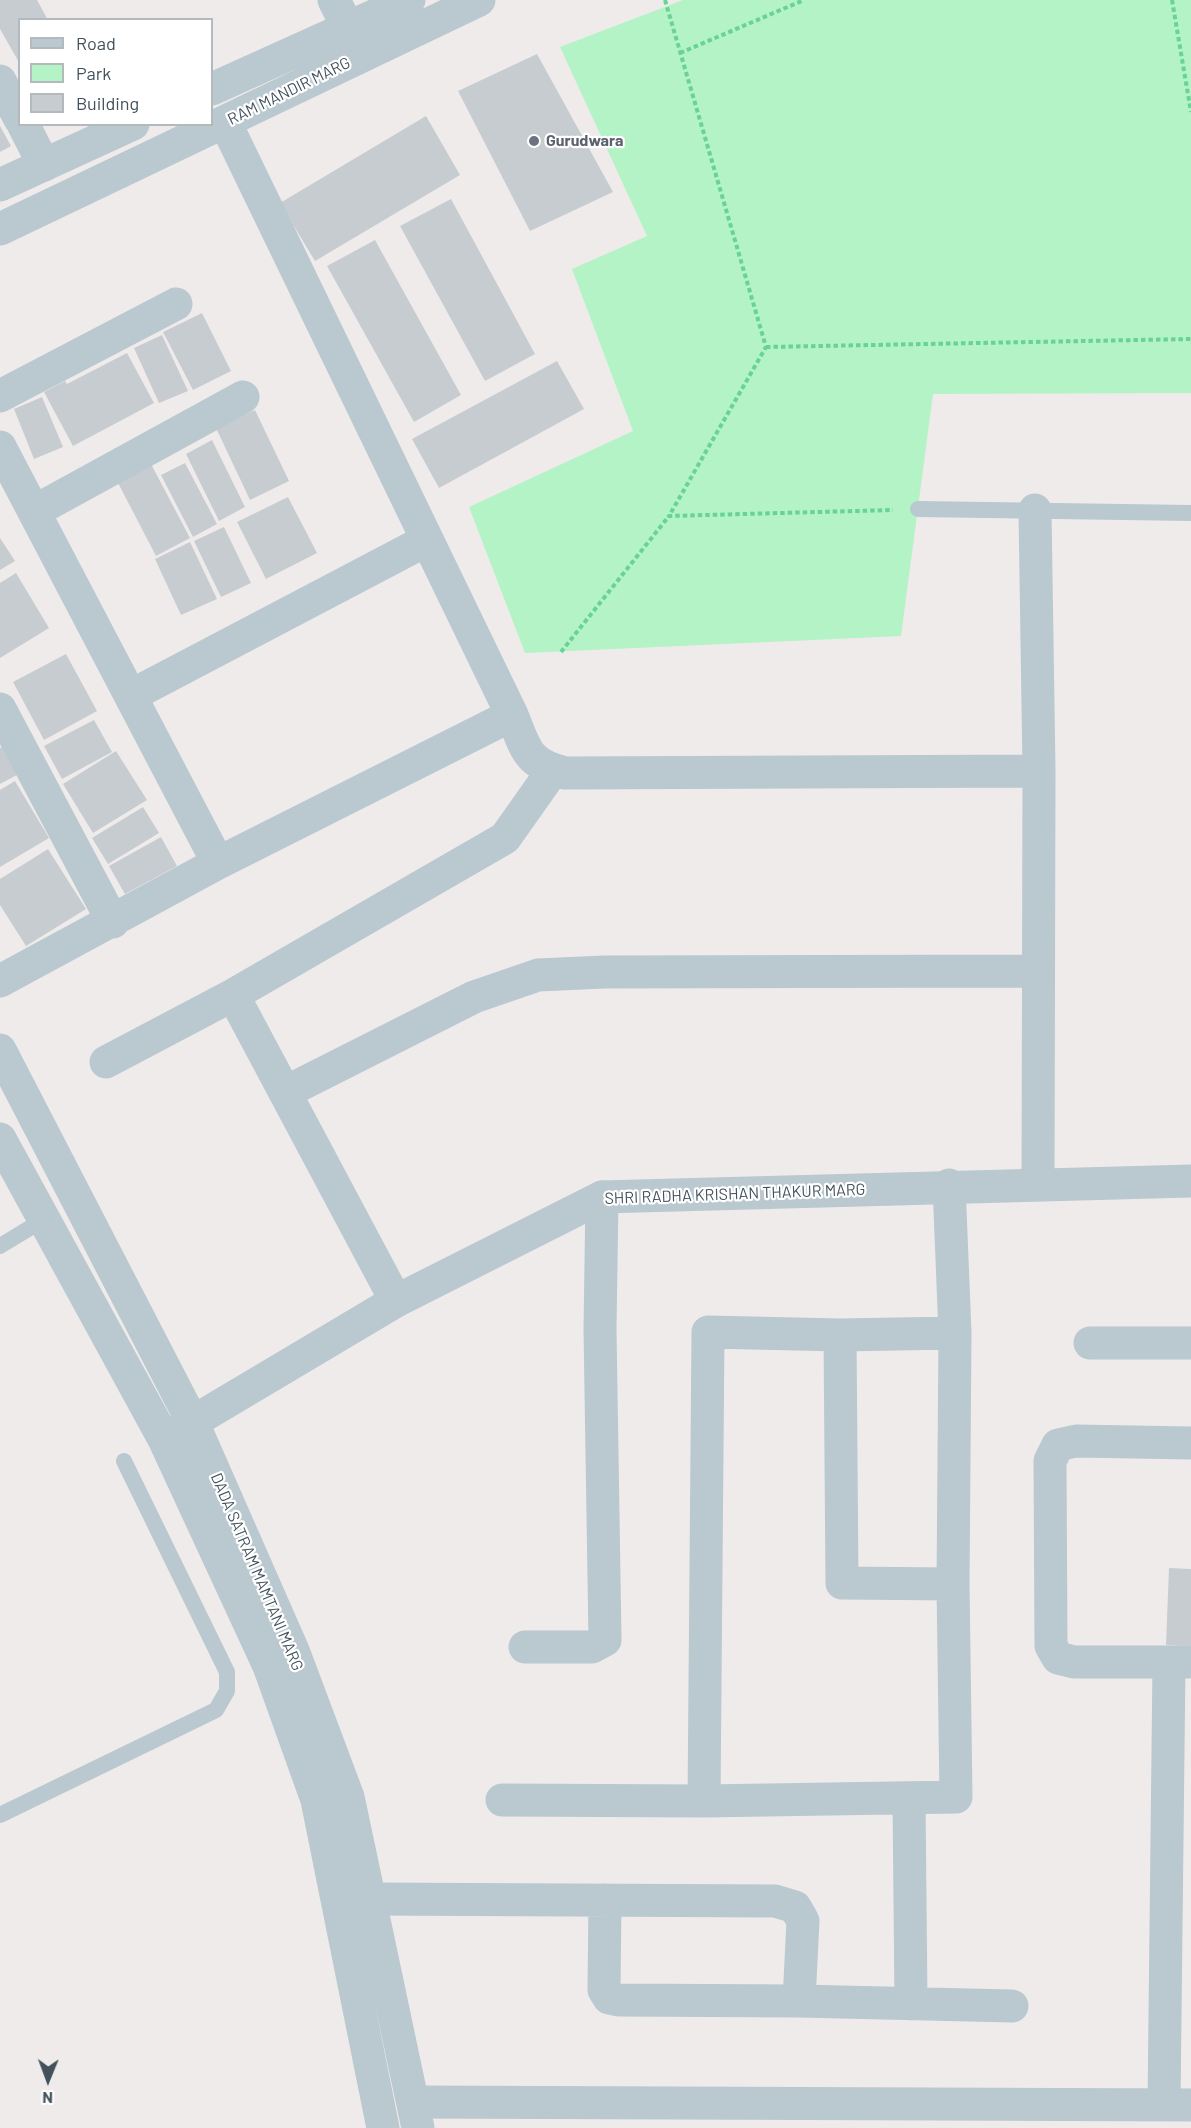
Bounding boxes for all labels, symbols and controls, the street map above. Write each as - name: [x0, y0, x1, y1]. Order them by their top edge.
- legend: [18, 18, 213, 126]
- text: Road: [76, 32, 116, 54]
- street label: RAM MANDIR MARG: [224, 53, 354, 129]
- text: Park: [76, 62, 111, 84]
- text: Building: [76, 92, 139, 114]
- place label: Gurudwara: [546, 131, 623, 151]
- marker: Gurudwara: [527, 134, 541, 148]
- street label: SHRI RADHA KRISHAN THAKUR MARG: [604, 1180, 866, 1208]
- street label: DADA SATRAM MAMTANI MARG: [207, 1470, 307, 1674]
- north arrow: [18, 2050, 78, 2110]
- text: N: [42, 2089, 53, 2108]

